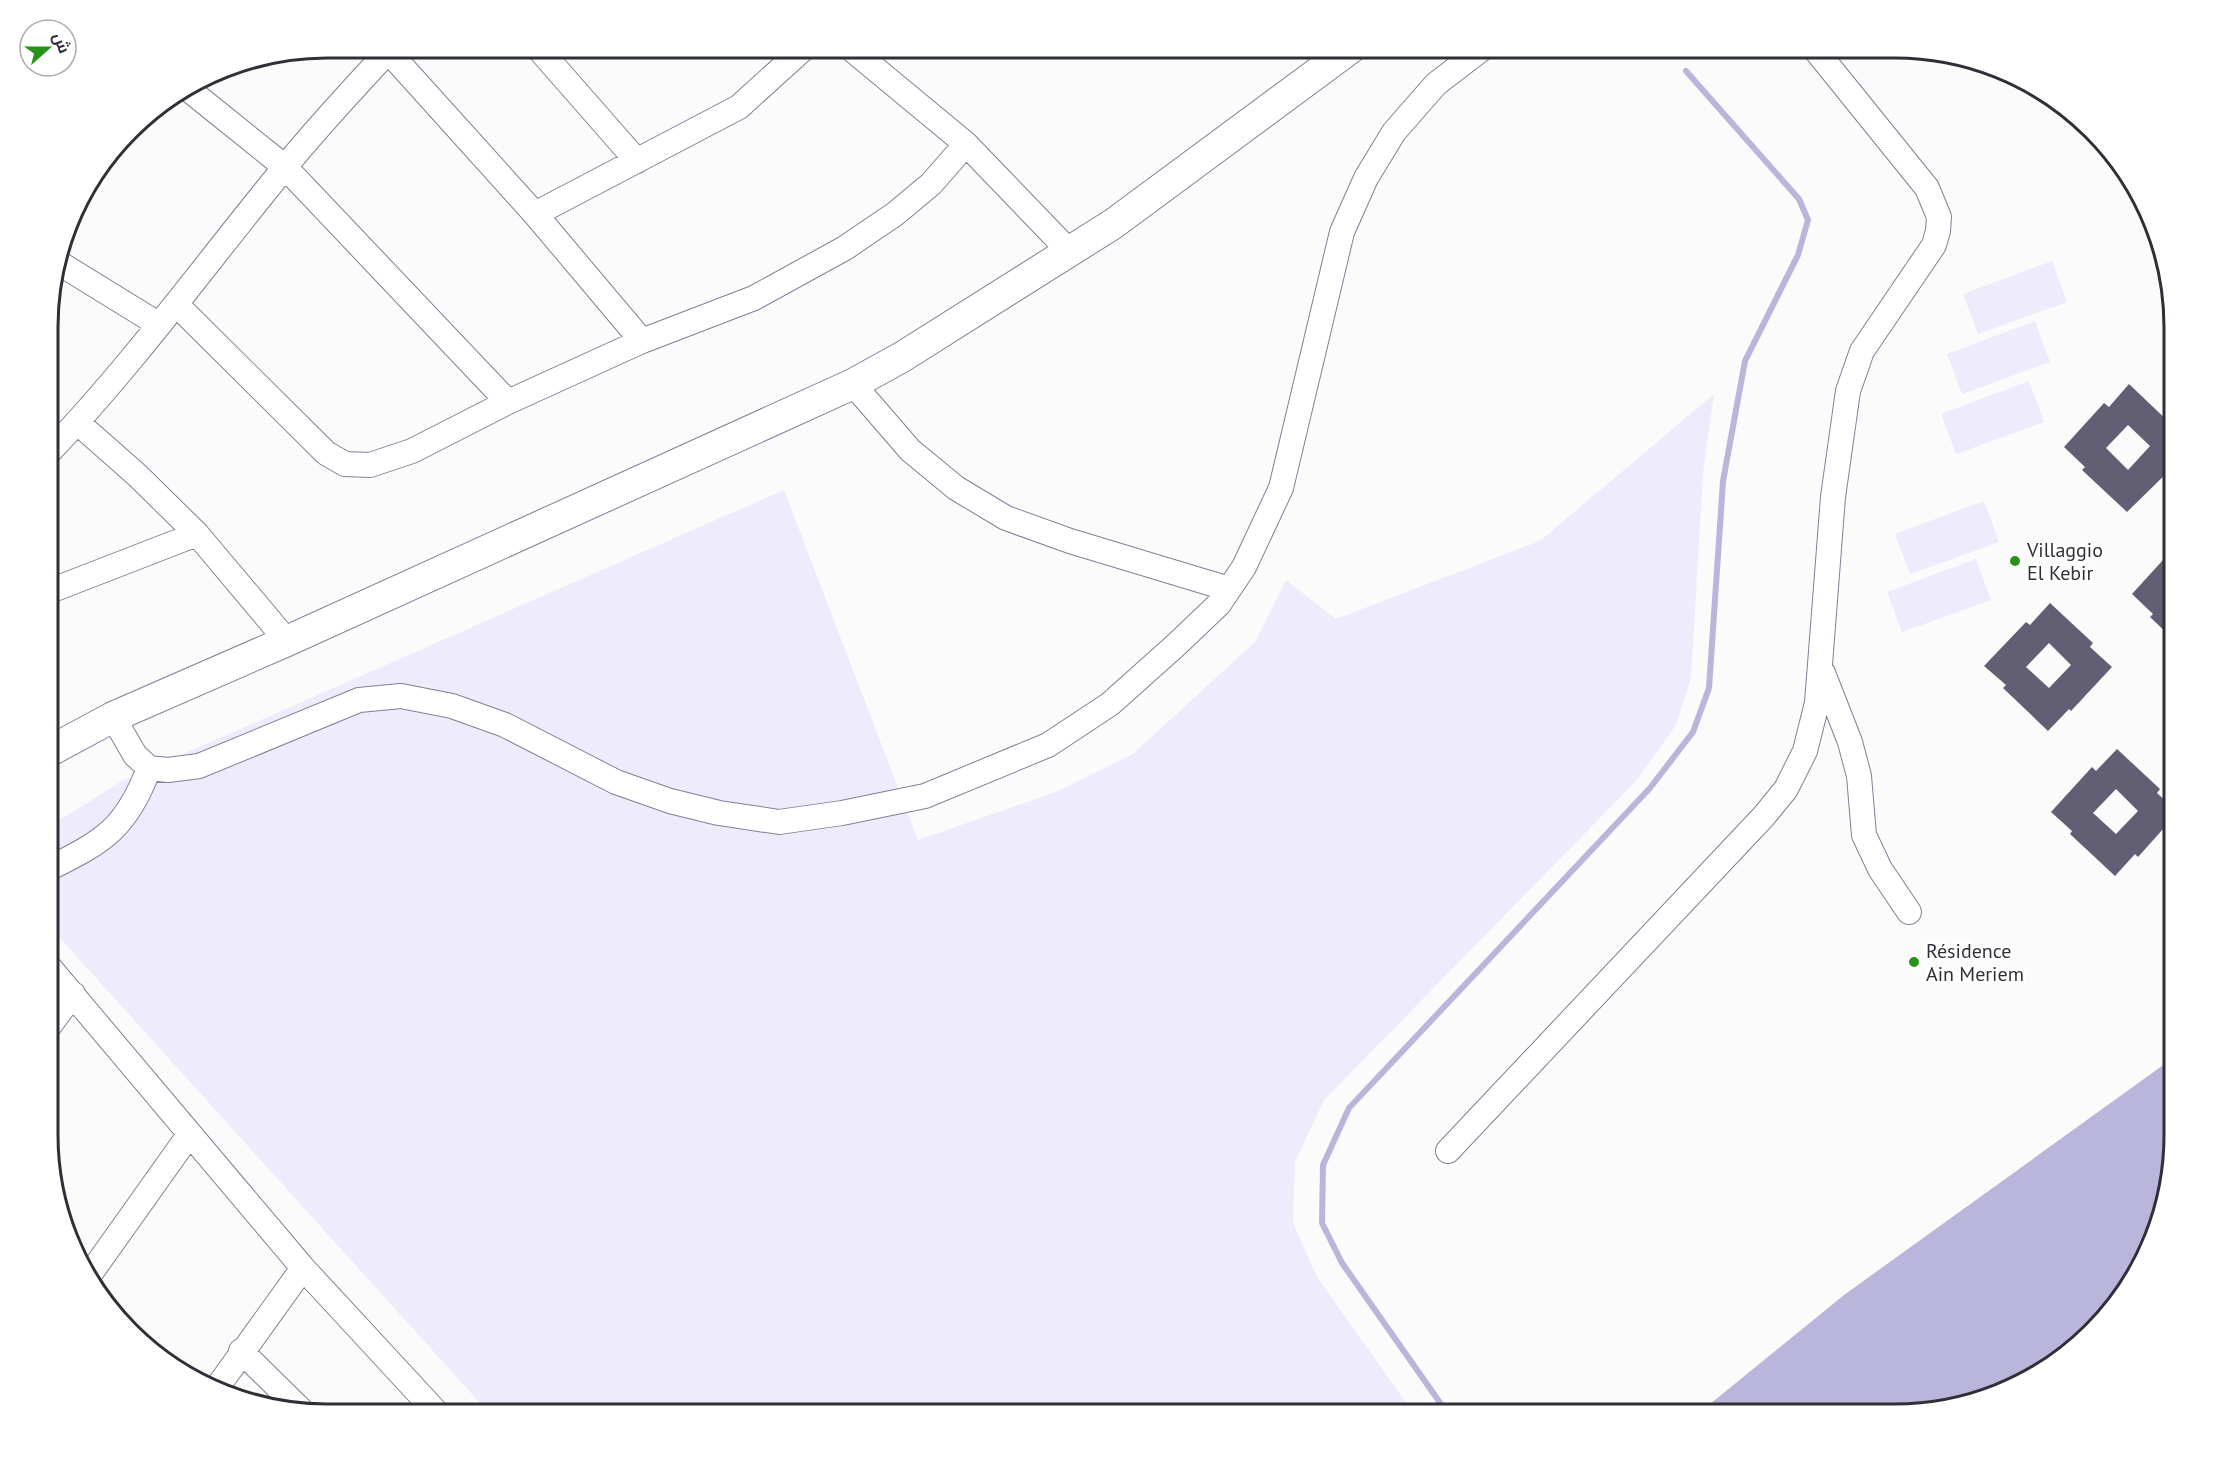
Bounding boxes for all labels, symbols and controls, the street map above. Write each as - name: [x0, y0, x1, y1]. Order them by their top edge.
- north arrow: [18, 18, 78, 78]
- text: ش: [49, 29, 75, 56]
- place label: Villaggio El Kebir: [2026, 537, 2103, 586]
- marker: Villaggio El Kebir: [2008, 554, 2022, 568]
- place label: Résidence Ain Meriem: [1926, 938, 2024, 987]
- marker: Résidence Ain Meriem: [1907, 955, 1921, 969]

